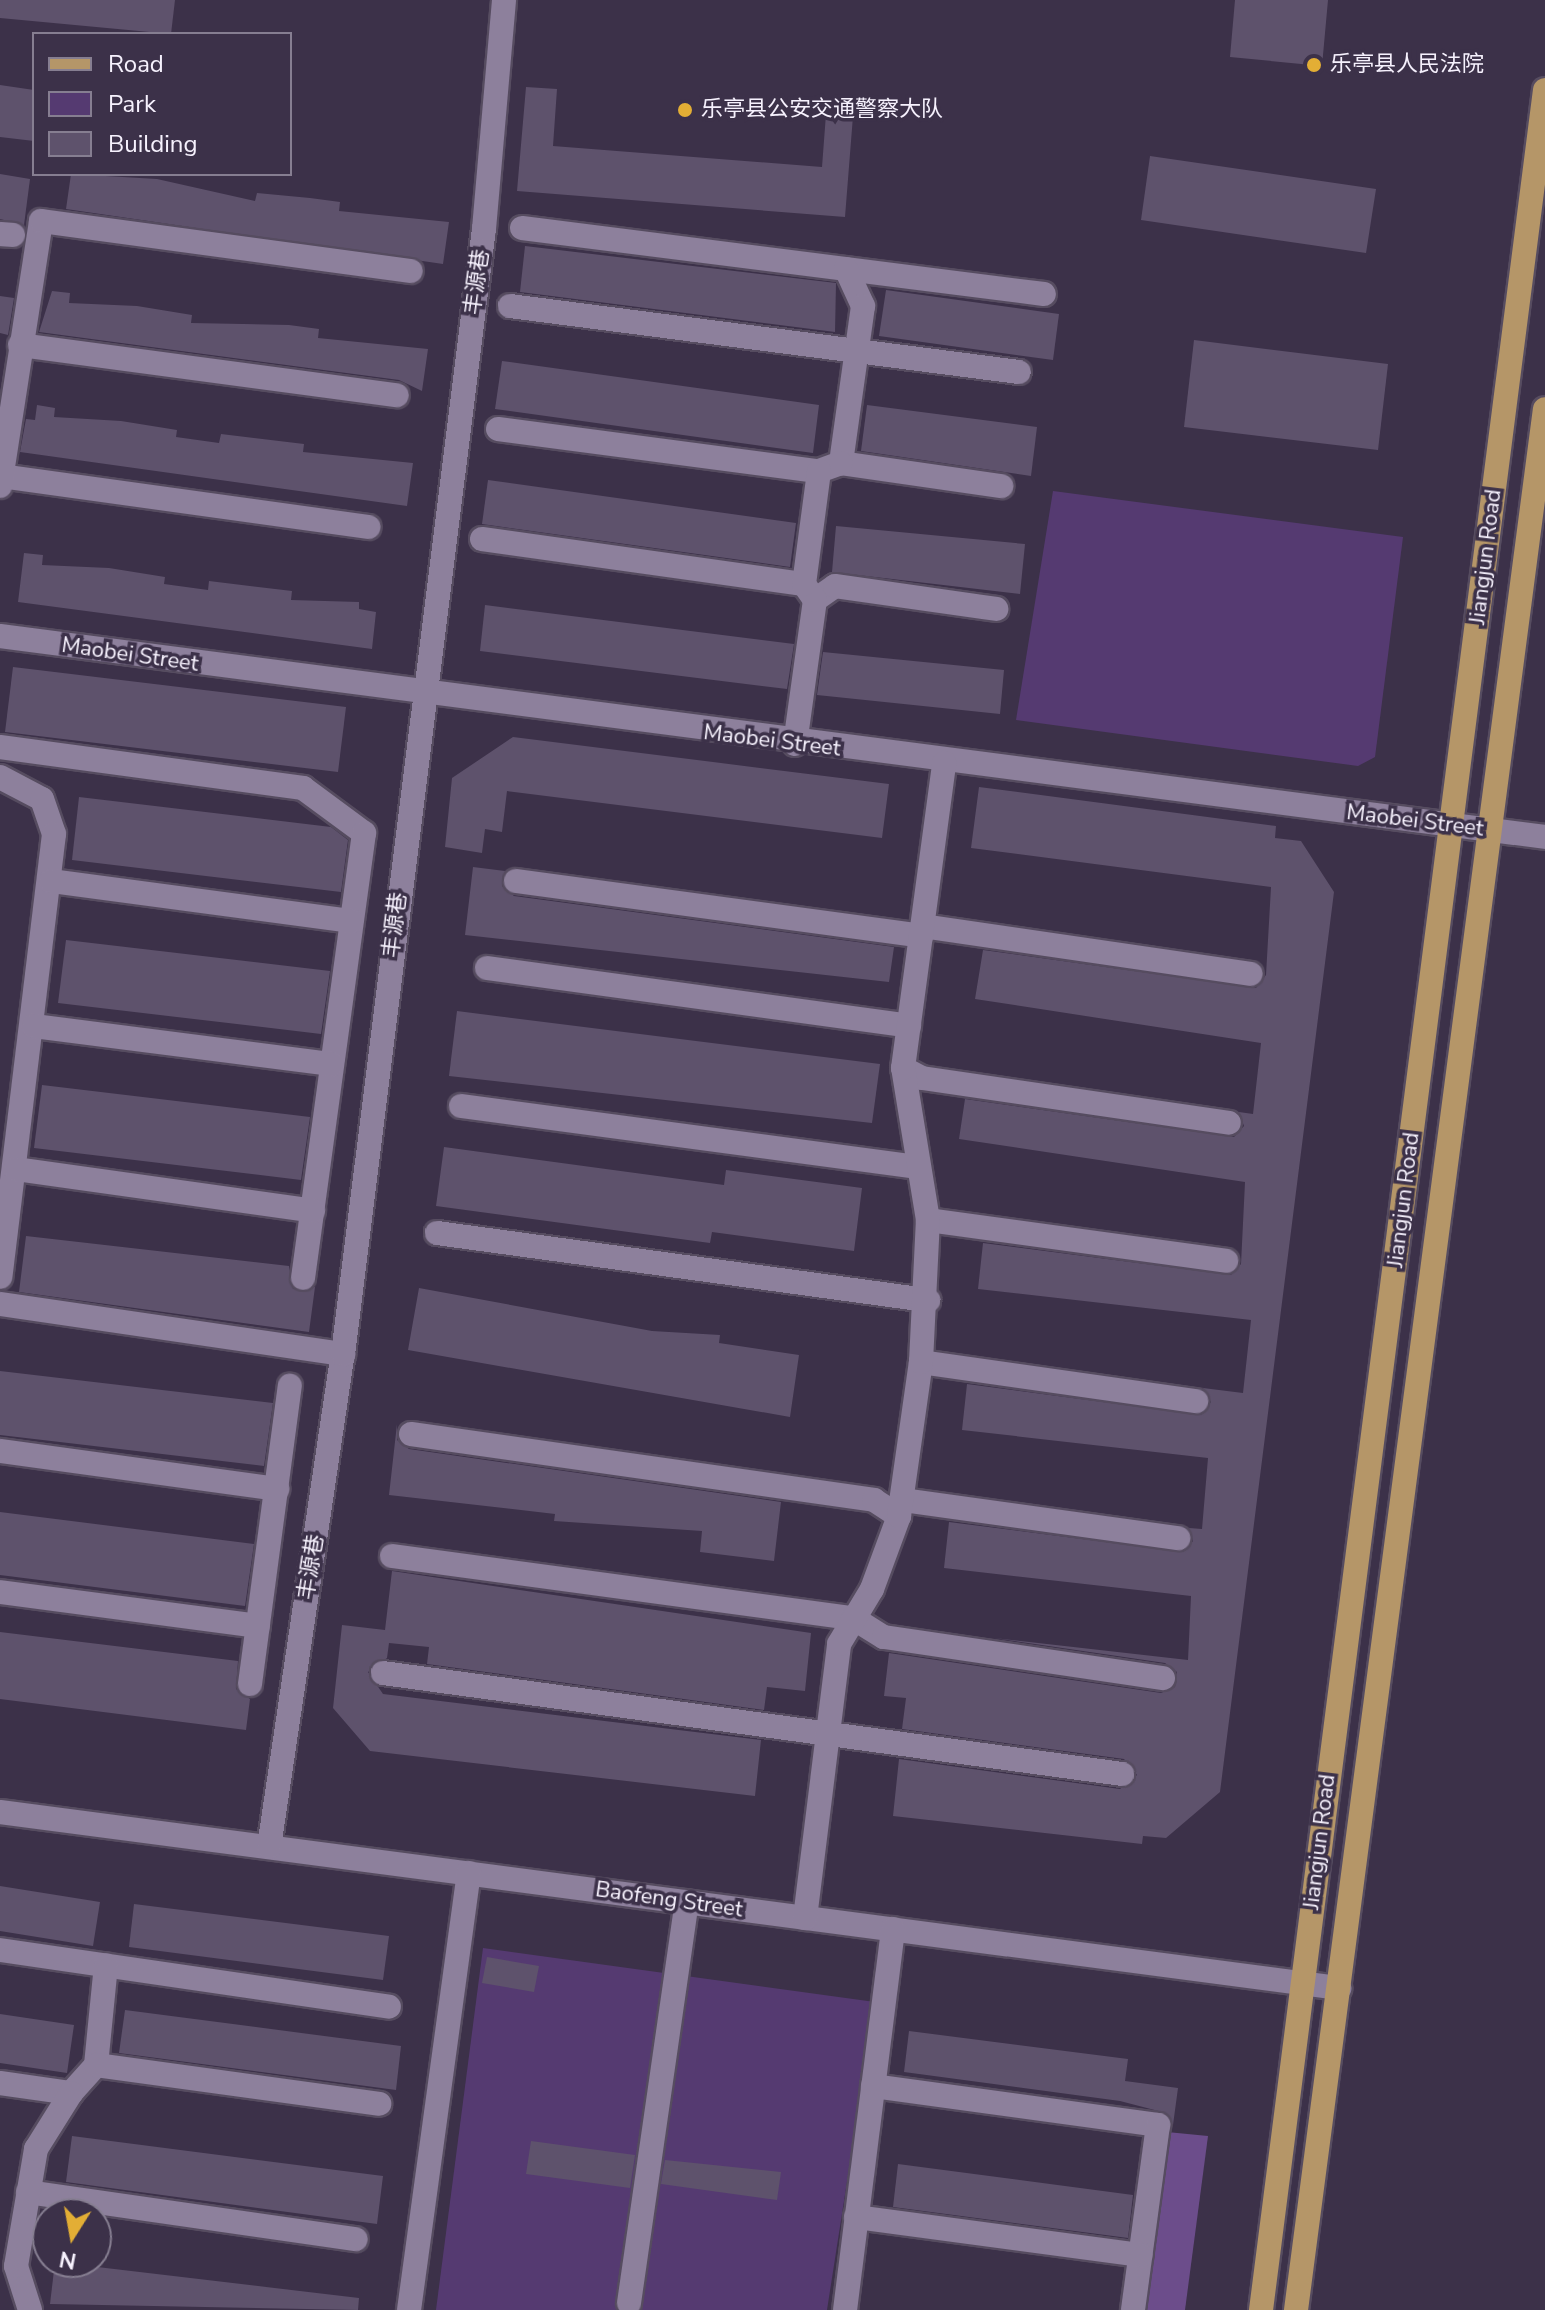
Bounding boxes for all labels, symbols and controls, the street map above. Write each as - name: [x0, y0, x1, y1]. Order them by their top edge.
- legend: [32, 32, 292, 176]
- text: Road: [108, 48, 164, 80]
- place label: 乐亭县人民法院: [1330, 52, 1484, 78]
- marker: 乐亭县人民法院: [1305, 56, 1323, 74]
- text: Park: [108, 88, 156, 120]
- place label: 乐亭县公安交通警察大队: [701, 97, 943, 123]
- marker: 乐亭县公安交通警察大队: [676, 101, 694, 119]
- text: Building: [108, 128, 198, 160]
- street label: 丰源巷: [459, 247, 495, 317]
- street label: Jiangjun Road: [1465, 488, 1507, 626]
- street label: Maobei Street: [60, 632, 200, 678]
- street label: Maobei Street: [702, 719, 842, 763]
- street label: Maobei Street: [1345, 799, 1485, 843]
- street label: 丰源巷: [378, 891, 412, 959]
- street label: Jiangjun Road: [1383, 1131, 1425, 1269]
- street label: 丰源巷: [293, 1532, 329, 1602]
- street label: Jiangjun Road: [1299, 1773, 1341, 1911]
- street label: Baofeng Street: [594, 1877, 744, 1923]
- north arrow: [32, 2198, 112, 2278]
- text: N: [57, 2243, 79, 2276]

